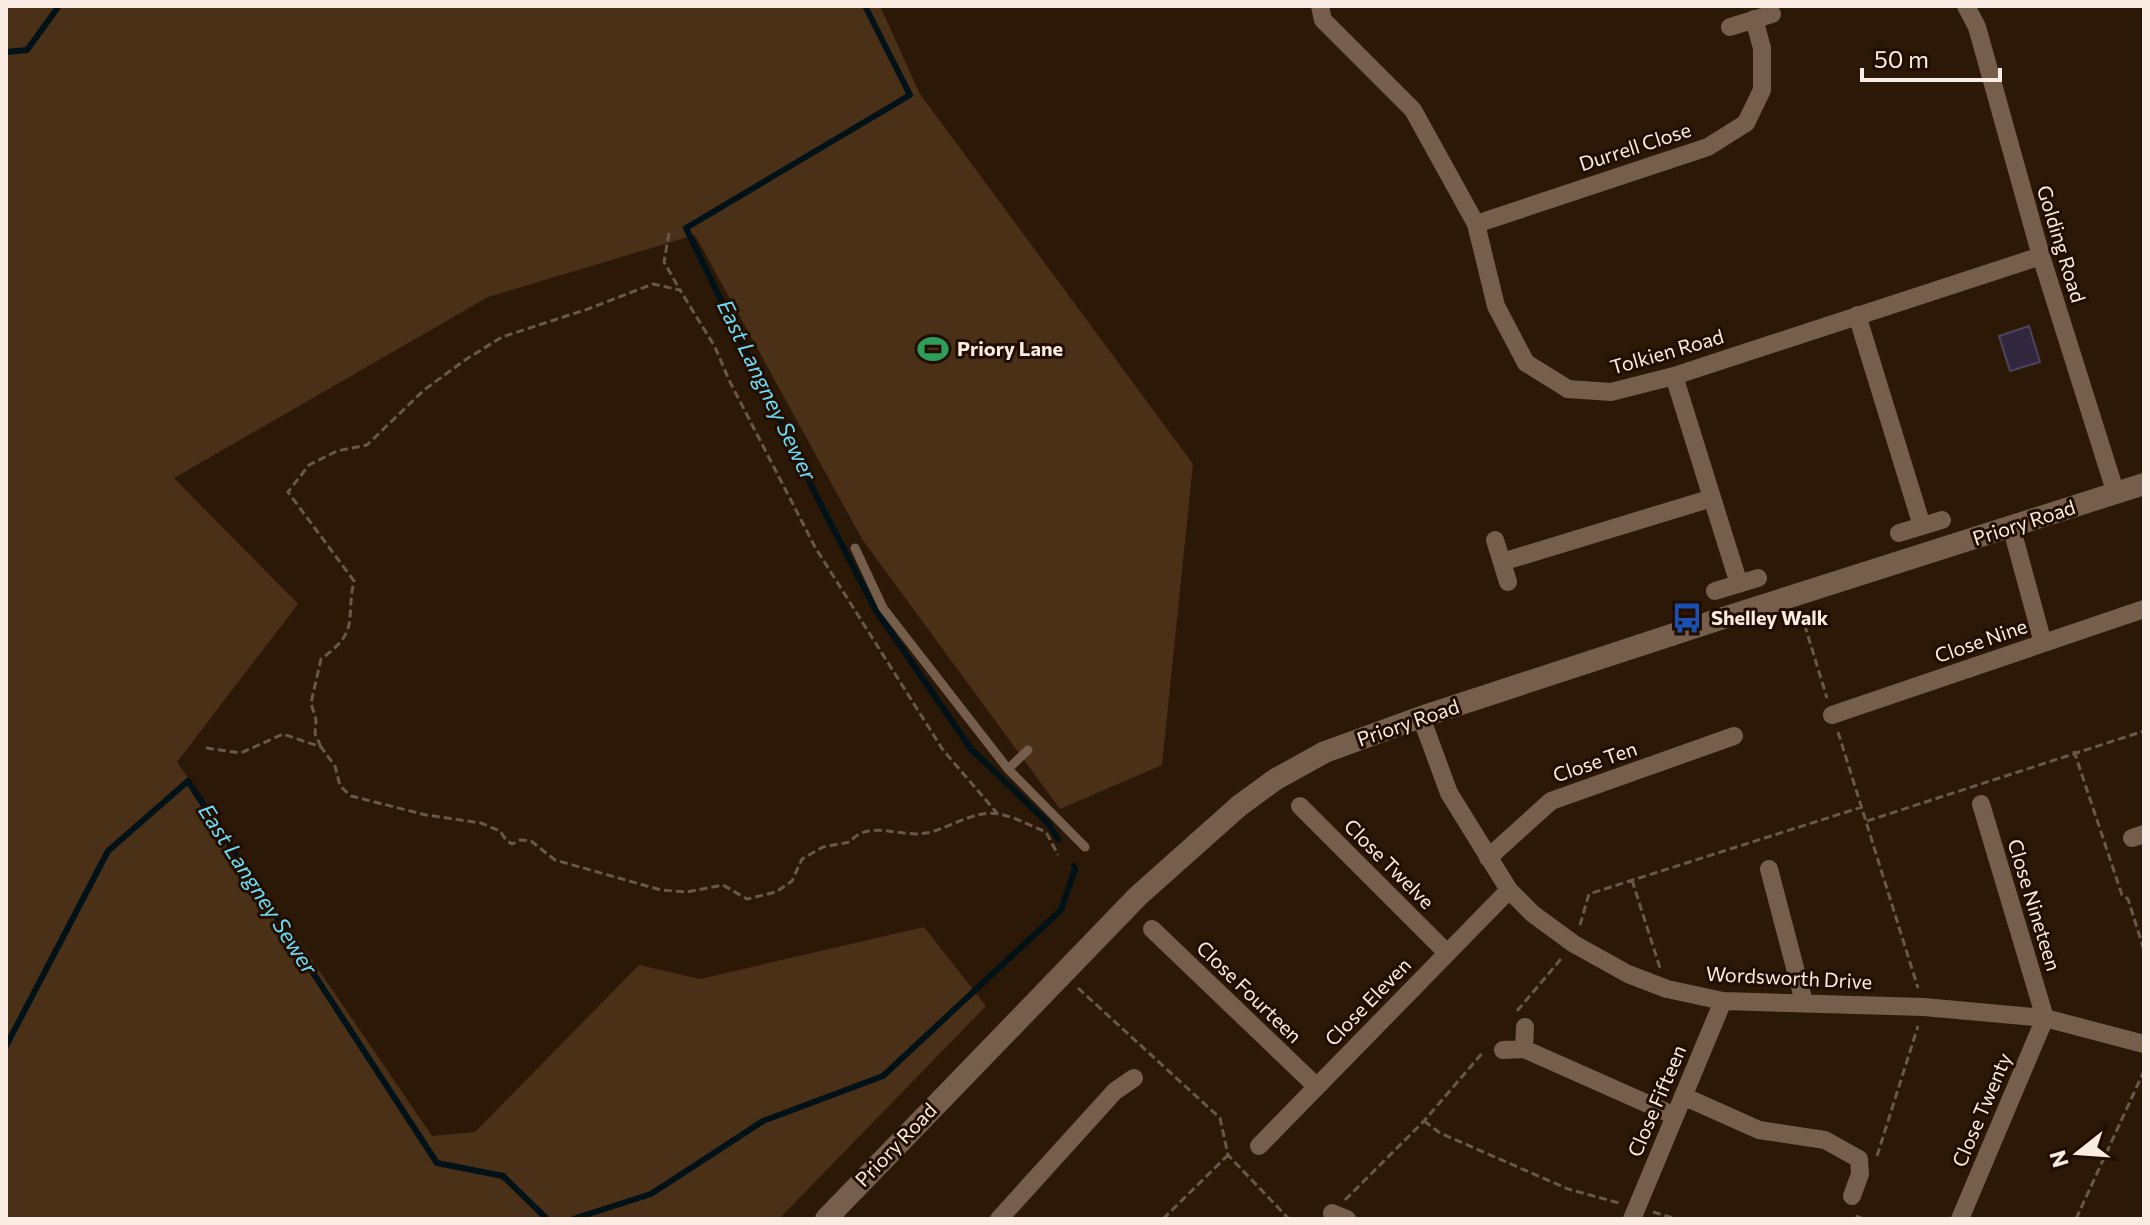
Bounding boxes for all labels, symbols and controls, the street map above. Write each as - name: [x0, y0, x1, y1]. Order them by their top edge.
- scale bar: [1862, 32, 2000, 82]
- text: 50 m: [1874, 44, 1929, 73]
- street label: Durrell Close: [1576, 117, 1694, 175]
- street label: Golding Road: [2033, 182, 2091, 305]
- water label: East Langney Sewer: [712, 295, 823, 486]
- street label: Tolkien Road: [1607, 323, 1726, 379]
- sports icon: Priory Lane: [916, 332, 950, 366]
- place label: Priory Lane: [957, 336, 1063, 360]
- street label: Priory Road: [1969, 494, 2078, 550]
- bus stop icon: Shelley Walk: [1670, 601, 1704, 635]
- place label: Shelley Walk: [1711, 605, 1829, 629]
- street label: Close Nine: [1931, 613, 2030, 667]
- street label: Priory Road: [1353, 693, 1462, 751]
- street label: Close Ten: [1549, 735, 1640, 787]
- water label: East Langney Sewer: [193, 798, 324, 980]
- street label: Close Twelve: [1340, 813, 1440, 913]
- street label: Close Nineteen: [2003, 836, 2066, 974]
- street label: Close Fourteen: [1192, 935, 1307, 1047]
- street label: Close Eleven: [1319, 952, 1415, 1050]
- street label: Wordsworth Drive: [1705, 961, 1873, 993]
- street label: Close Fifteen: [1622, 1041, 1690, 1160]
- street label: Close Twenty: [1946, 1049, 2016, 1170]
- street label: Priory Road: [850, 1098, 941, 1191]
- north arrow: [2038, 1113, 2118, 1193]
- text: N: [2043, 1147, 2074, 1171]

